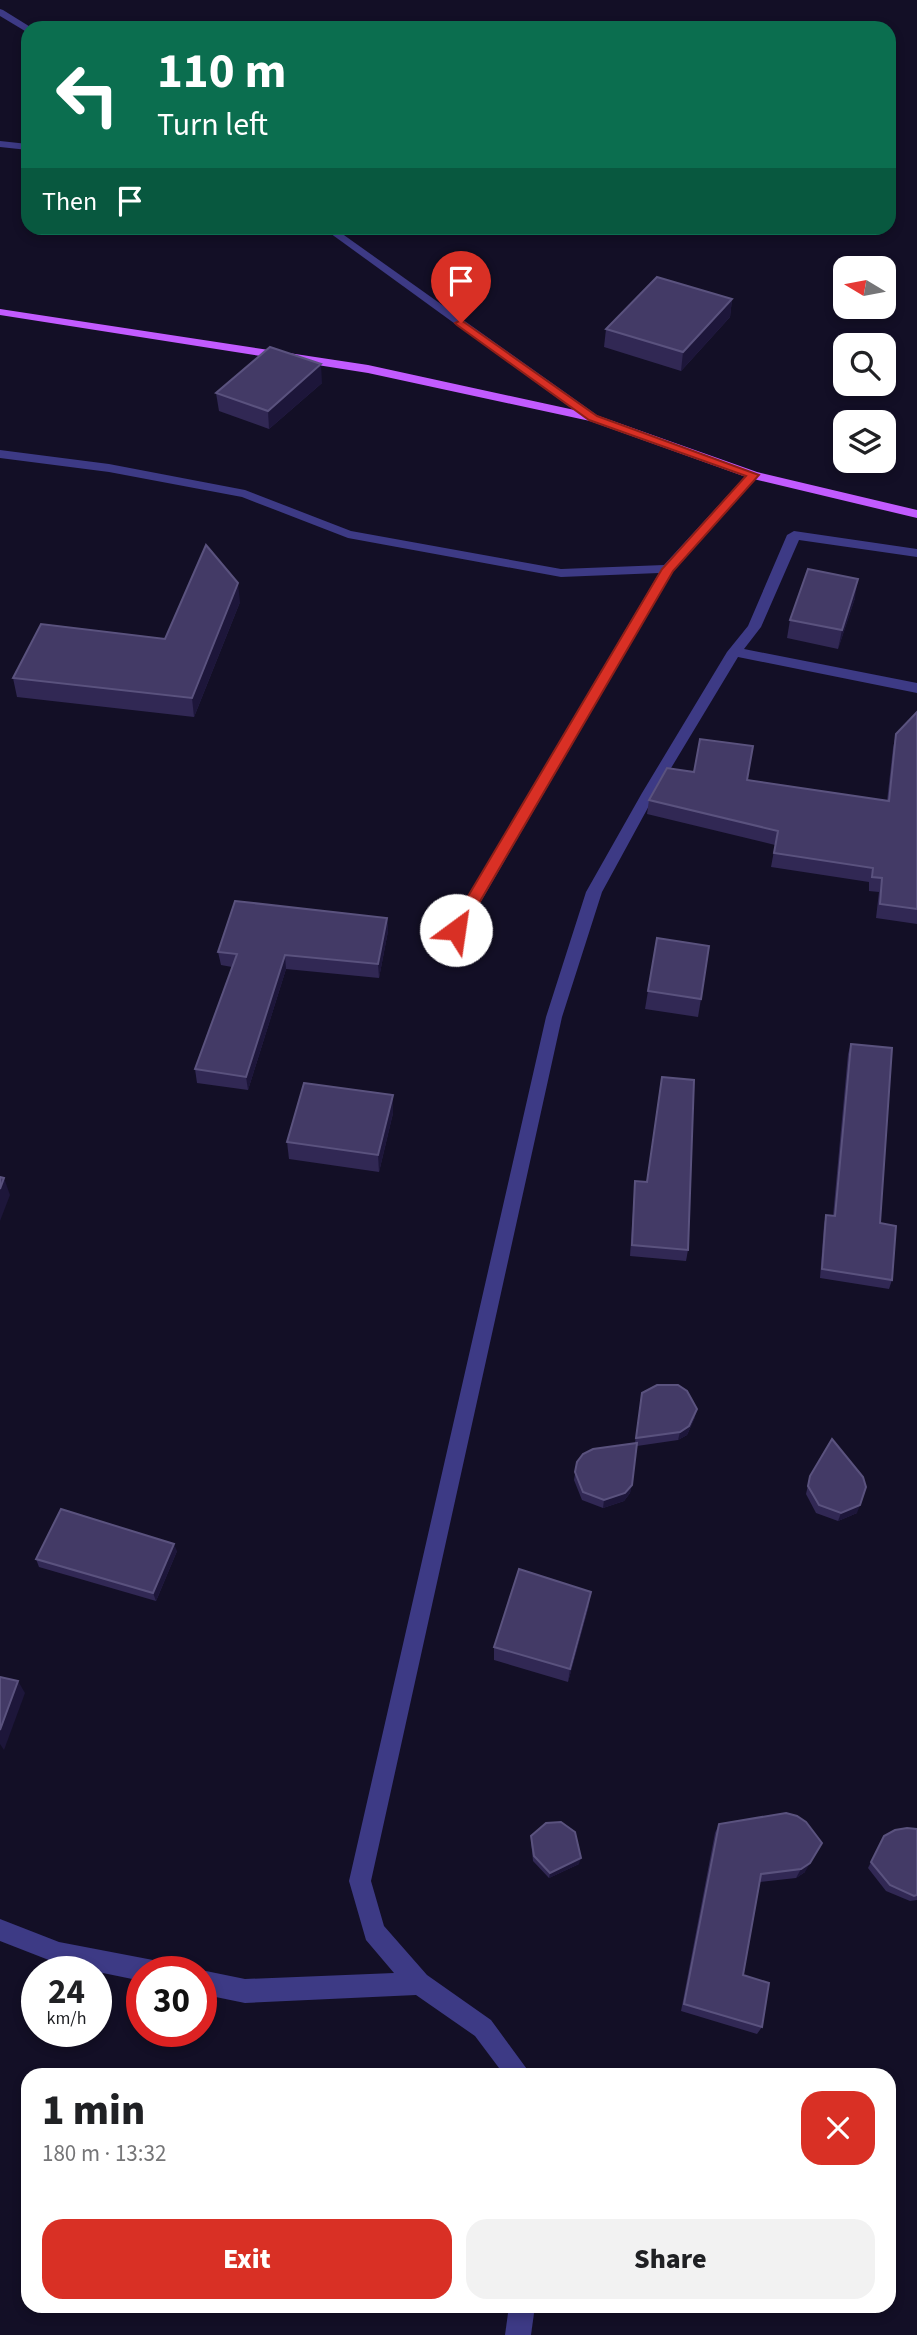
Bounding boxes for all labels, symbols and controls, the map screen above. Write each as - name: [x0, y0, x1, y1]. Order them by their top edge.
- text: 110 m: [157, 37, 286, 107]
- icon: left: [42, 49, 133, 140]
- text: Turn left: [157, 102, 268, 148]
- icon: arrive: [111, 182, 149, 220]
- text: Then: [42, 183, 97, 220]
- pin: [431, 251, 491, 323]
- north arrow: [833, 256, 896, 318]
- map controls: [833, 256, 896, 473]
- icon: arrive: [442, 262, 480, 300]
- button: search: [833, 333, 896, 396]
- button: layers: [833, 410, 896, 473]
- position arrow: [419, 893, 493, 967]
- speed limit sign: 30: [126, 1956, 217, 2047]
- text: 24: [48, 1967, 85, 2017]
- text: km/h: [47, 2006, 86, 2031]
- text: 1 min: [42, 2081, 145, 2141]
- button: close: [801, 2091, 875, 2165]
- text: 180 m · 13:32: [42, 2137, 166, 2170]
- button: Exit: [42, 2219, 452, 2299]
- button: Share: [466, 2219, 875, 2299]

